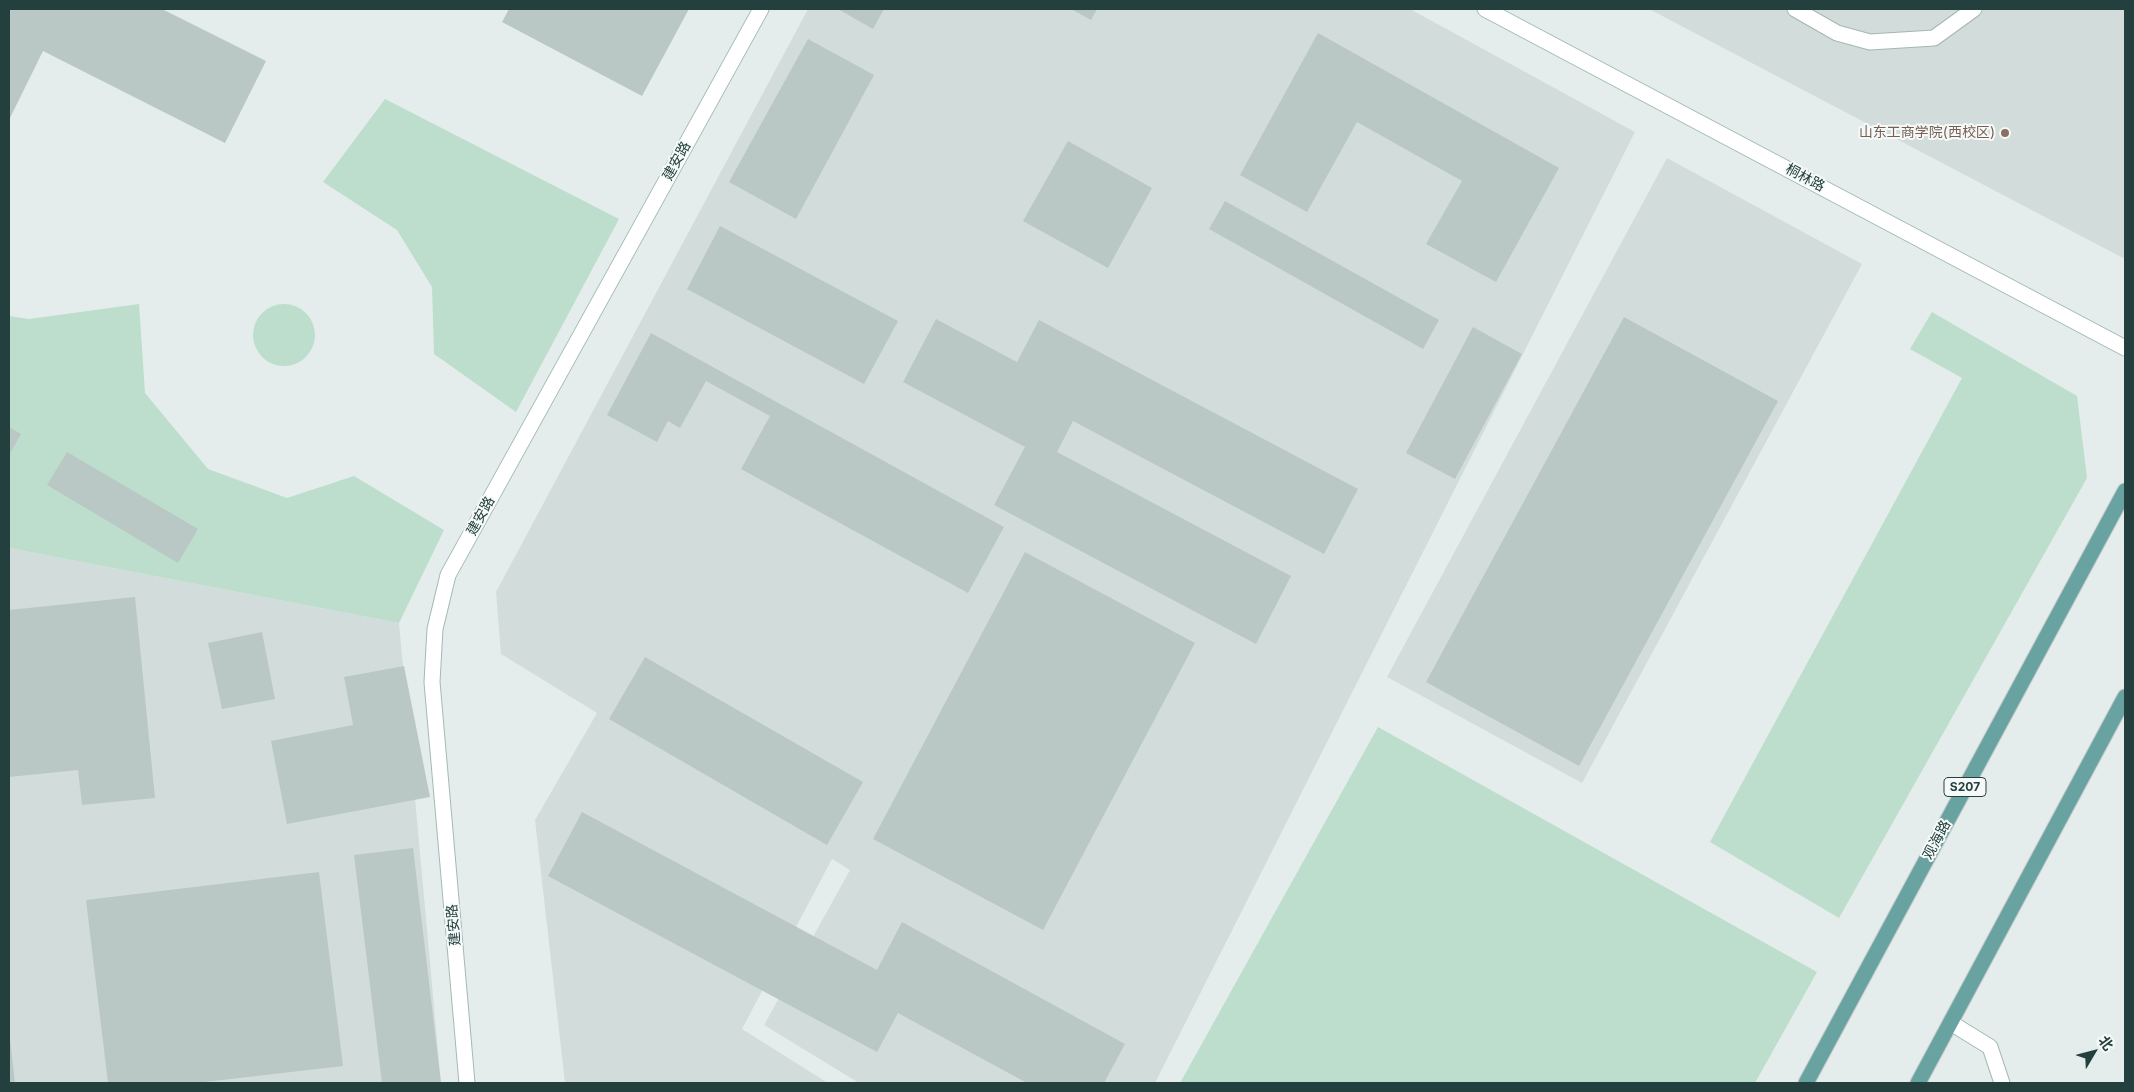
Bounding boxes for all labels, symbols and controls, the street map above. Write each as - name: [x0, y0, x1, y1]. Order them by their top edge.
- place label: 山东工商学院(西校区): [1859, 125, 1995, 141]
- marker: 山东工商学院(西校区): [1999, 127, 2011, 139]
- street label: 建安路: [659, 139, 695, 183]
- street label: 桐林路: [1783, 161, 1827, 195]
- street label: 建安路: [463, 494, 499, 538]
- road number: S207: [1944, 778, 1986, 796]
- street label: 观海路: [1920, 818, 1954, 862]
- street label: 建安路: [444, 903, 464, 947]
- north arrow: [2069, 1027, 2119, 1077]
- text: 北: [2095, 1032, 2117, 1053]

